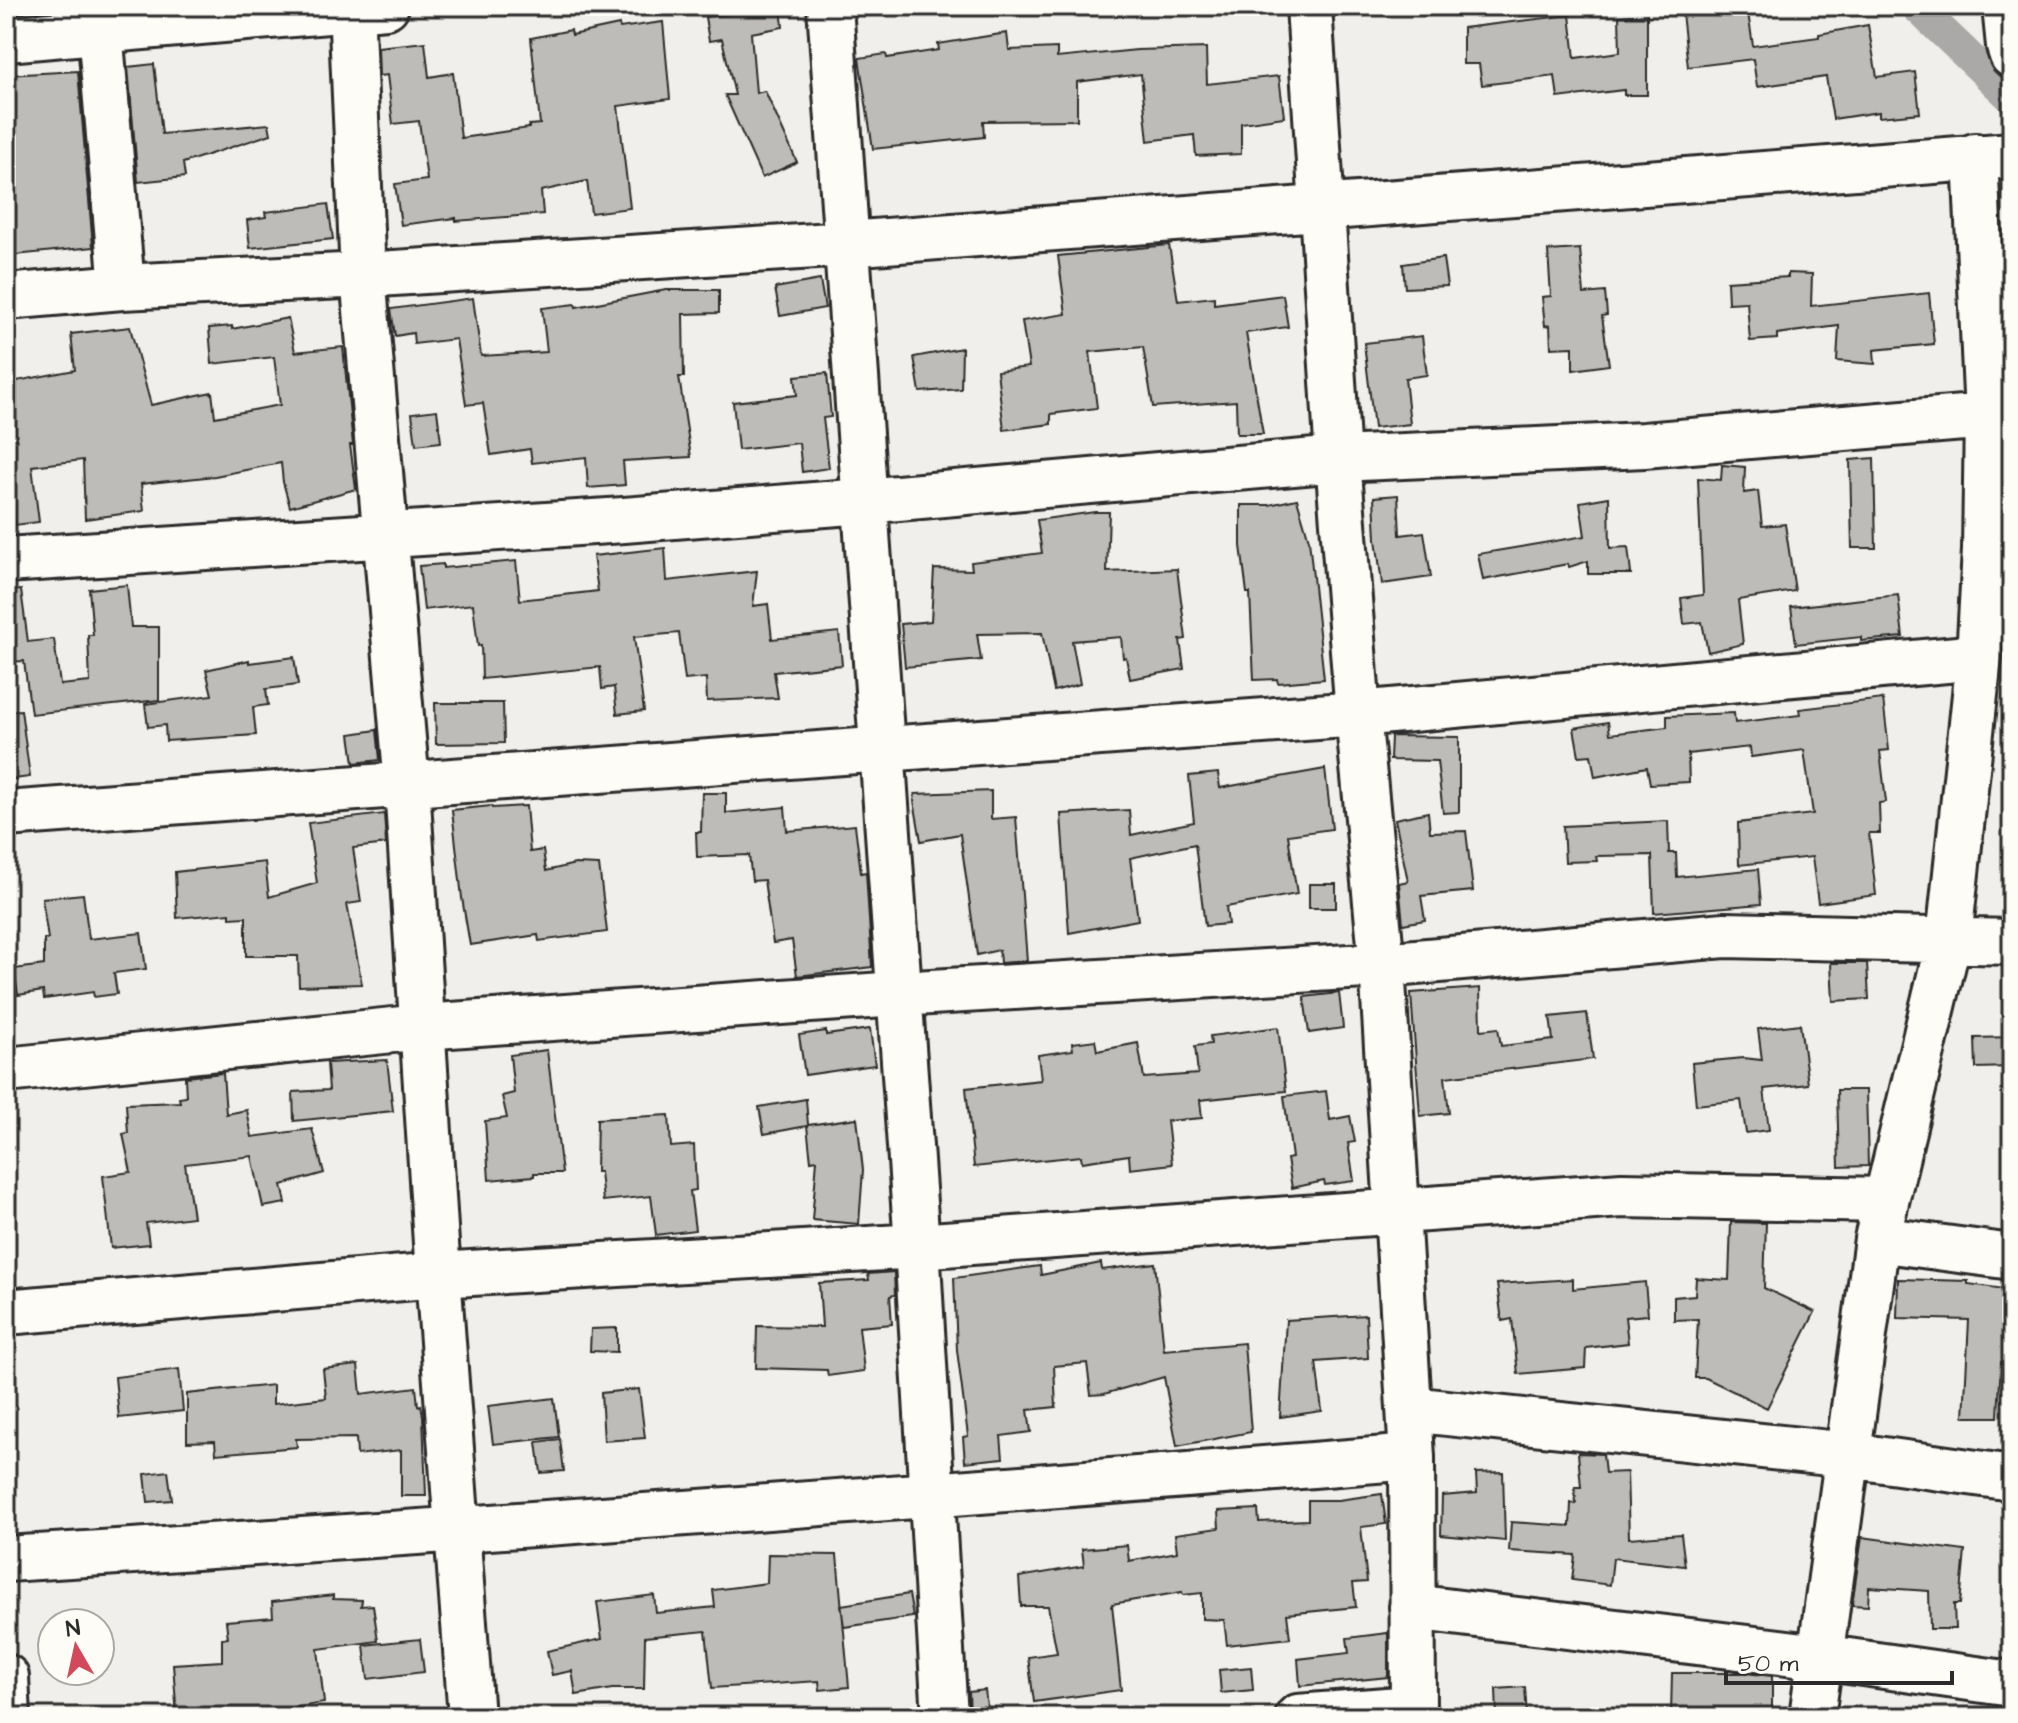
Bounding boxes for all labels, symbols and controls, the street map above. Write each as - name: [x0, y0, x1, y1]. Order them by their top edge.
- north arrow: [36, 1607, 116, 1687]
- text: N: [64, 1612, 83, 1645]
- scale bar: [1726, 1635, 1952, 1685]
- text: 50 m: [1738, 1647, 1799, 1681]

